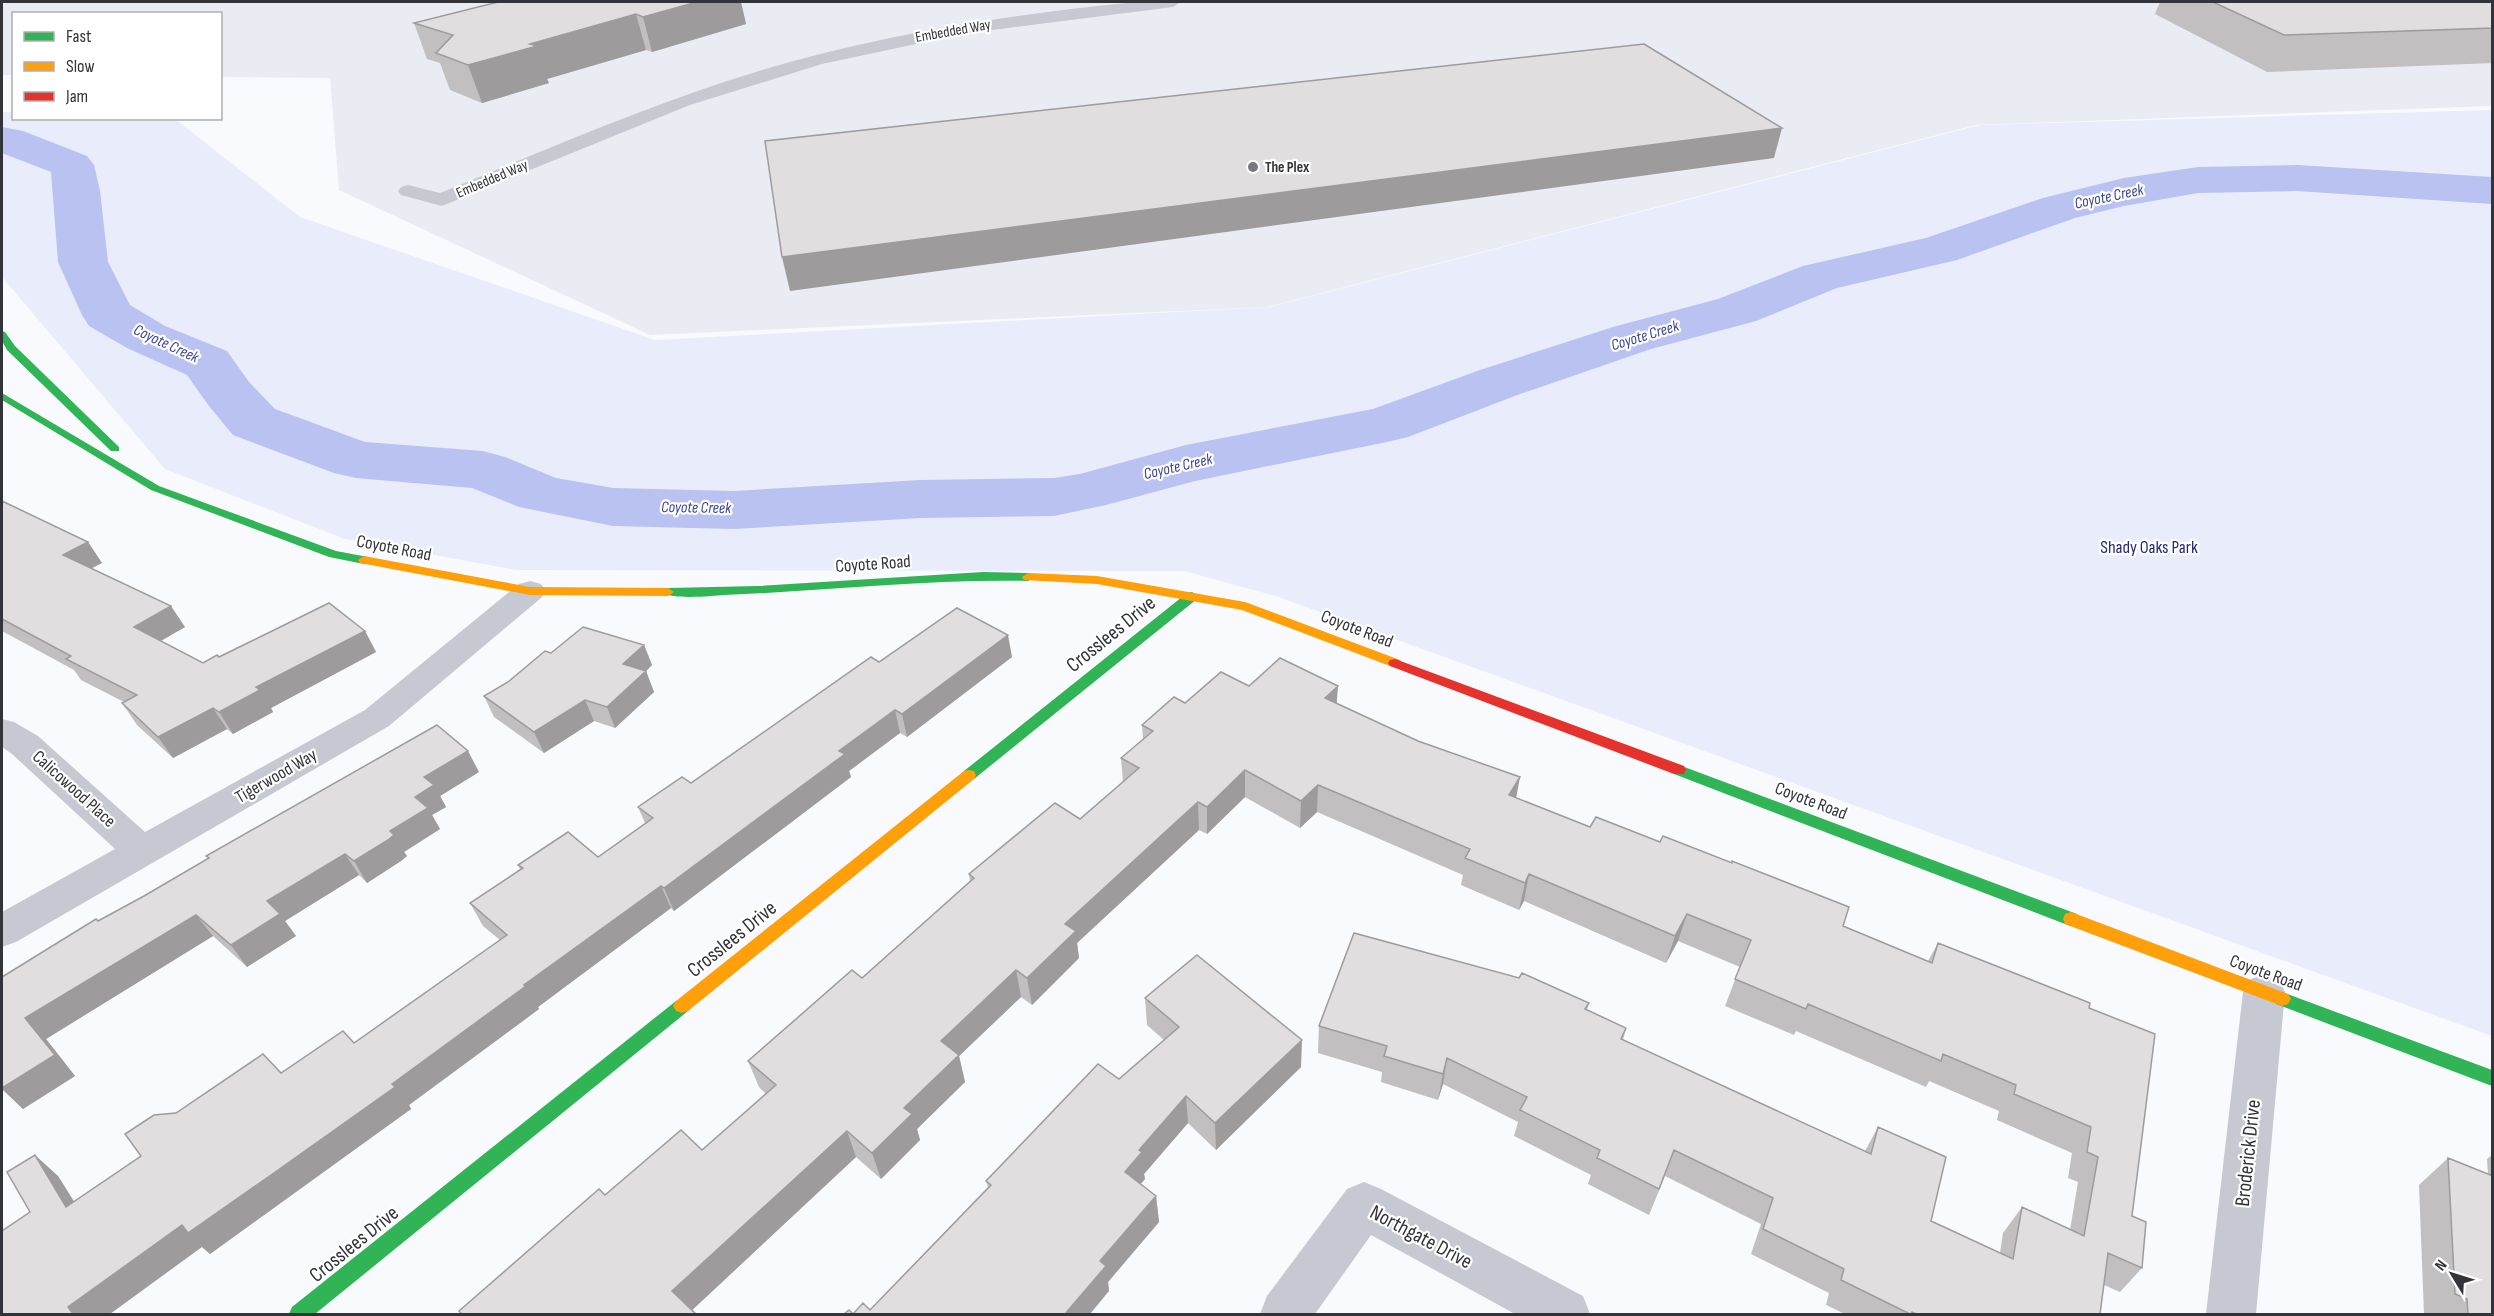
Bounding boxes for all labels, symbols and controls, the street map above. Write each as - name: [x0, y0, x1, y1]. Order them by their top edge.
- legend: [12, 12, 222, 120]
- street label: Embedded Way: [914, 15, 992, 47]
- text: Fast: [66, 26, 92, 47]
- text: Slow: [66, 56, 95, 77]
- text: Jam: [65, 86, 88, 107]
- street label: Embedded Way: [453, 155, 531, 203]
- place label: The Plex: [1265, 158, 1310, 177]
- marker: The Plex: [1246, 160, 1260, 174]
- water label: Coyote Creek: [2073, 180, 2146, 214]
- water label: Coyote Creek: [1609, 316, 1682, 355]
- water label: Coyote Creek: [130, 321, 203, 368]
- water label: Coyote Creek: [1142, 450, 1215, 484]
- water label: Coyote Creek: [661, 498, 732, 518]
- street label: Coyote Road: [355, 530, 433, 566]
- park label: Shady Oaks Park: [2100, 537, 2198, 558]
- street label: Coyote Road: [835, 551, 911, 577]
- street label: Crosslees Drive: [1061, 590, 1161, 678]
- street label: Coyote Road: [1318, 606, 1396, 652]
- street label: Tigerwood Way: [231, 744, 321, 808]
- street label: Calicowood Place: [28, 746, 120, 832]
- street label: Coyote Road: [1772, 778, 1850, 824]
- street label: Crosslees Drive: [682, 895, 782, 983]
- street label: Coyote Road: [2227, 950, 2305, 996]
- street label: Broderick Drive: [2230, 1098, 2266, 1208]
- street label: Crosslees Drive: [304, 1200, 404, 1288]
- street label: Northgate Drive: [1366, 1200, 1476, 1274]
- north arrow: [2422, 1244, 2482, 1304]
- text: N: [2431, 1256, 2451, 1275]

